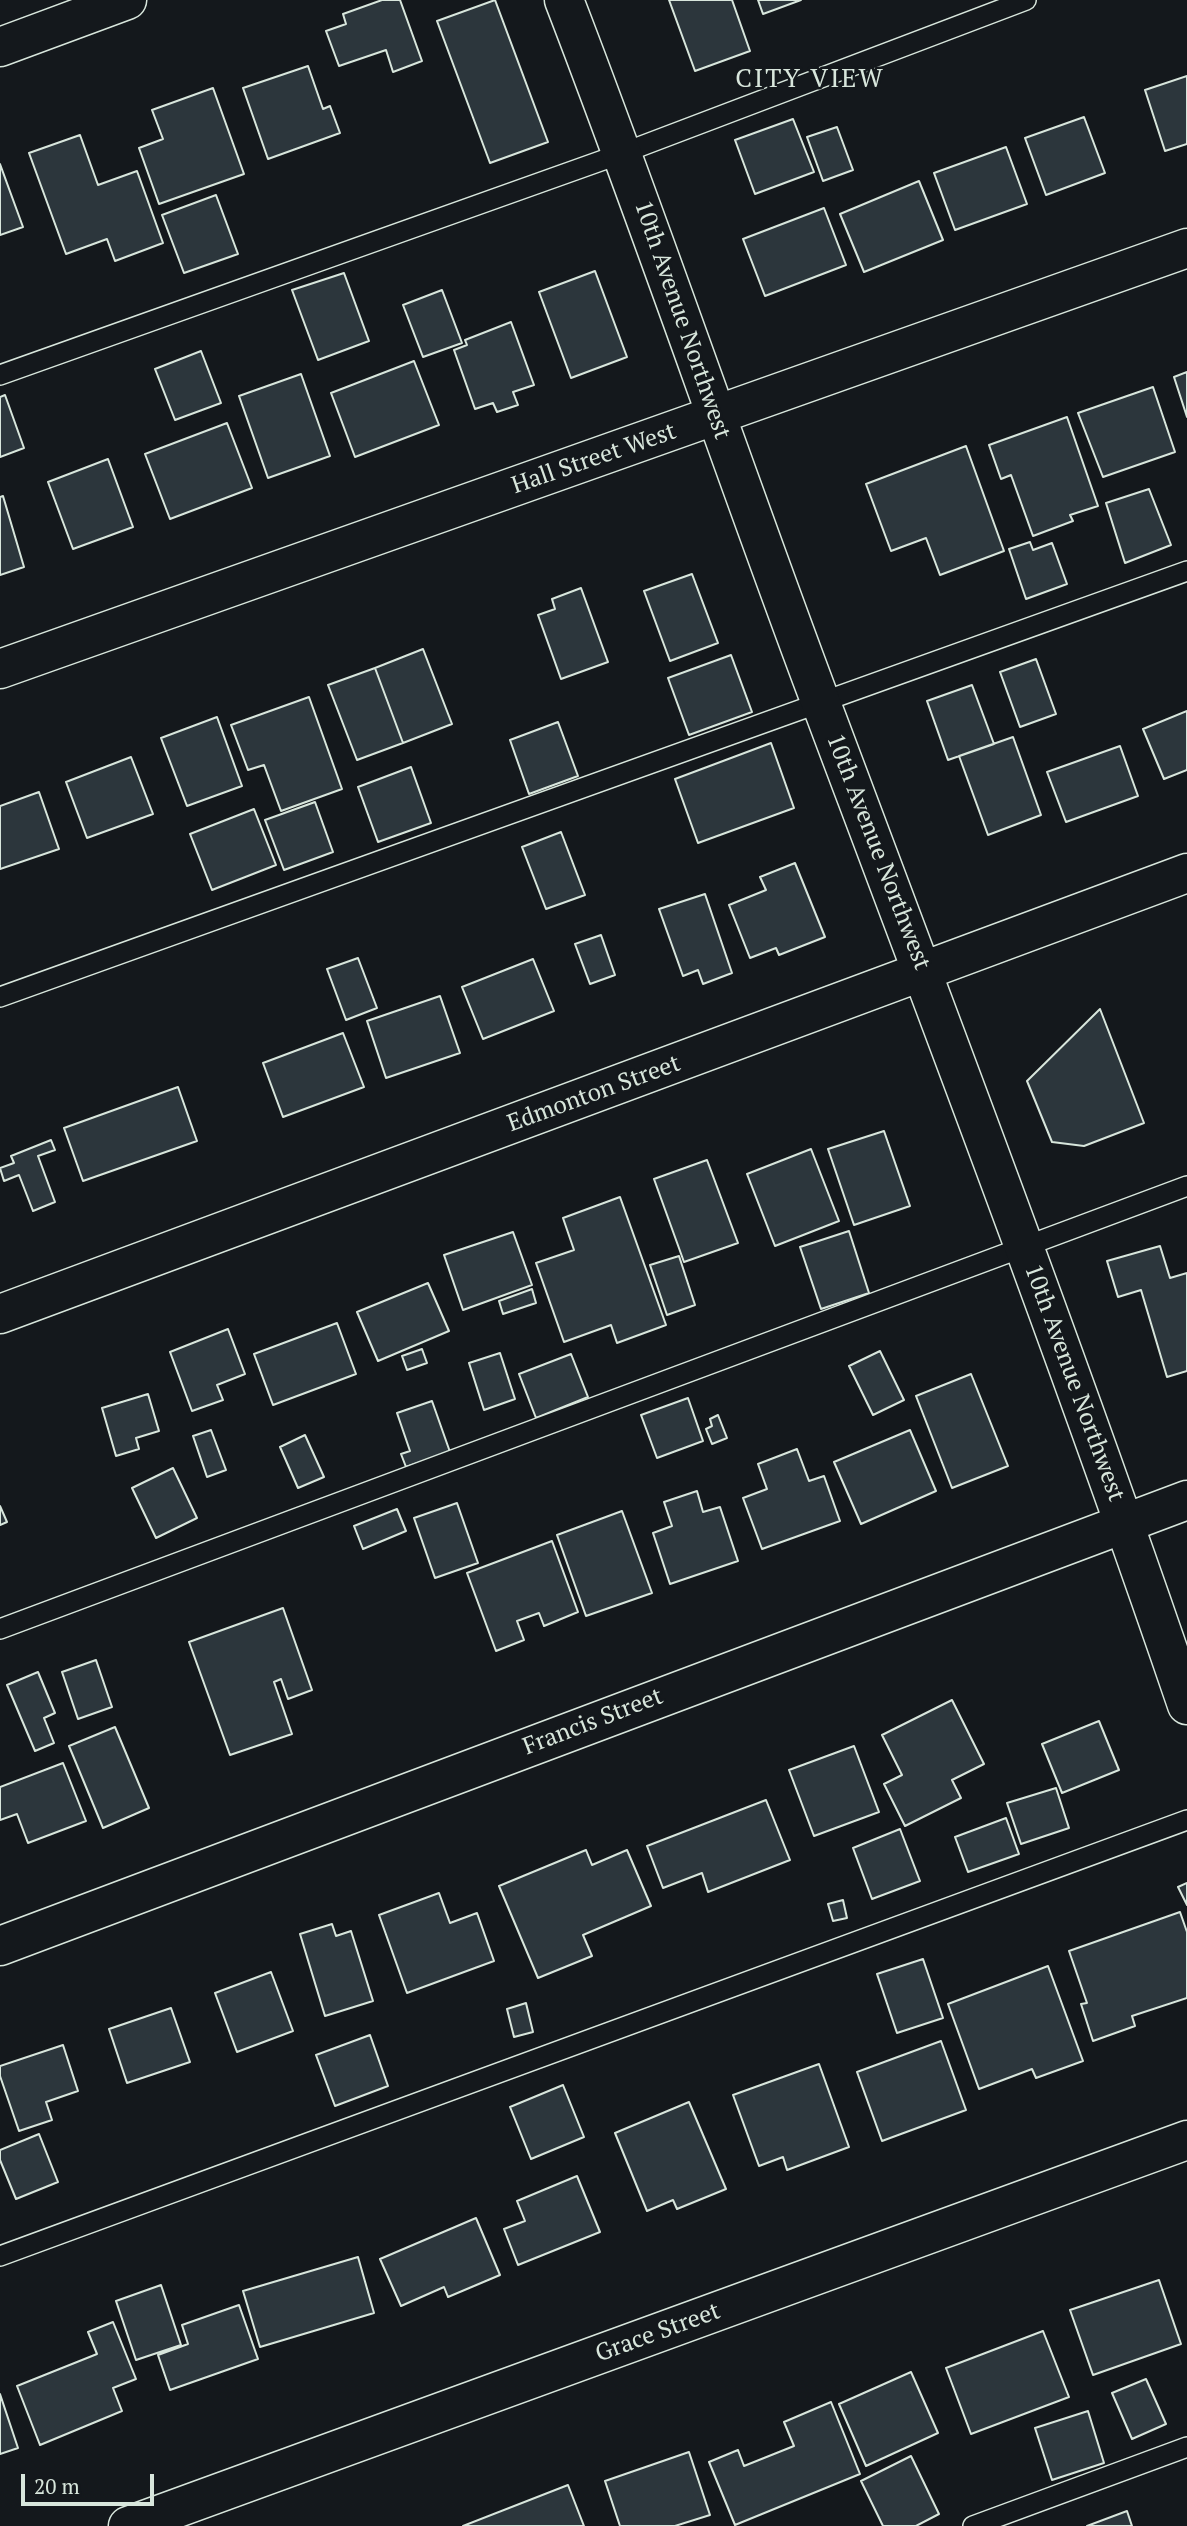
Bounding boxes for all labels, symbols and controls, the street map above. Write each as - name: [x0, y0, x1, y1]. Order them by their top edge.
- district label: CITY VIEW: [736, 64, 884, 96]
- street label: 10th Avenue Northwest: [628, 197, 736, 443]
- street label: Hall Street West: [508, 417, 680, 501]
- street label: 10th Avenue Northwest: [820, 730, 936, 974]
- street label: Edmonton Street: [504, 1049, 684, 1139]
- street label: 10th Avenue Northwest: [1018, 1260, 1130, 1506]
- street label: Francis Street: [519, 1682, 667, 1762]
- street label: Grace Street: [592, 2297, 724, 2369]
- scale bar: [24, 2460, 158, 2504]
- text: 20 m: [34, 2472, 80, 2500]

